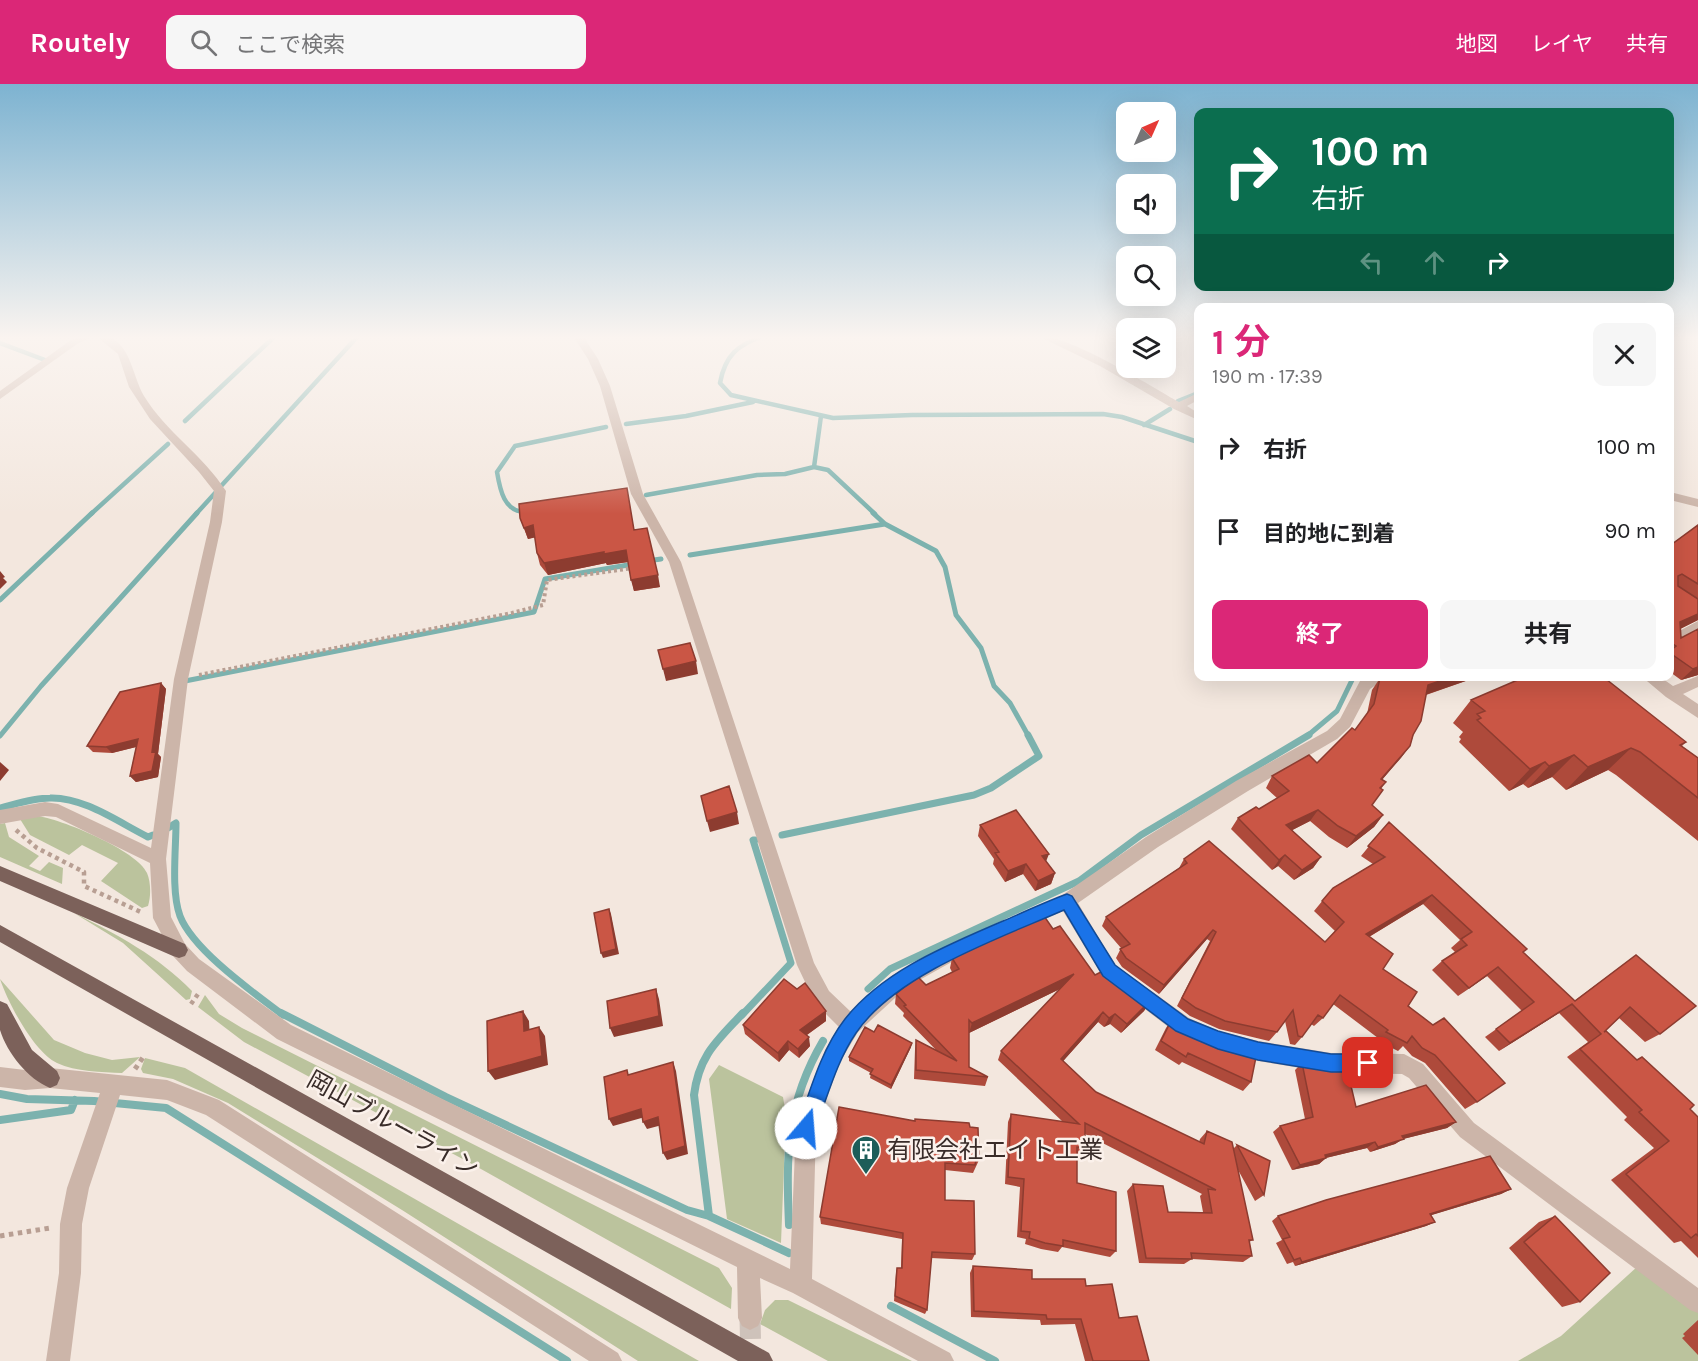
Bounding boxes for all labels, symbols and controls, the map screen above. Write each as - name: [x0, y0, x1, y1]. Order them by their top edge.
- search box: [166, 15, 586, 69]
- text: Routely: [30, 26, 130, 59]
- icon: search: [187, 26, 220, 59]
- text: ここで検索: [235, 32, 345, 58]
- text: 地図: [1456, 32, 1498, 56]
- text: レイヤ: [1531, 32, 1593, 56]
- text: 共有: [1626, 32, 1668, 56]
- north arrow: [1116, 102, 1176, 162]
- map controls: [1116, 102, 1176, 378]
- text: 100 m: [1311, 126, 1430, 176]
- icon: right: [1212, 132, 1290, 210]
- button: sound: [1116, 174, 1176, 234]
- text: 右折: [1311, 183, 1365, 215]
- button: search: [1116, 246, 1176, 306]
- icon: left: [1355, 246, 1388, 279]
- icon: ahead: [1418, 246, 1451, 279]
- icon: right: [1481, 246, 1514, 279]
- button: layers: [1116, 318, 1176, 378]
- text: 1 分: [1212, 321, 1270, 363]
- button: close: [1593, 323, 1656, 386]
- text: 190 m · 17:39: [1212, 365, 1323, 388]
- icon: right: [1212, 431, 1245, 464]
- text: 100 m: [1597, 434, 1656, 460]
- text: 右折: [1263, 437, 1307, 463]
- icon: arrive: [1212, 515, 1245, 548]
- text: 90 m: [1604, 518, 1656, 544]
- text: 目的地に到着: [1263, 521, 1395, 547]
- button: 終了: [1212, 600, 1428, 669]
- button: 共有: [1440, 600, 1656, 669]
- pin: [1342, 1037, 1393, 1088]
- icon: arrive: [1351, 1046, 1384, 1079]
- street label: 岡山ブルーライン: [302, 1065, 484, 1183]
- position arrow: [774, 1096, 838, 1160]
- building icon: 有限会社エイト工業: [850, 1134, 882, 1176]
- place label: 有限会社エイト工業: [887, 1136, 1103, 1164]

